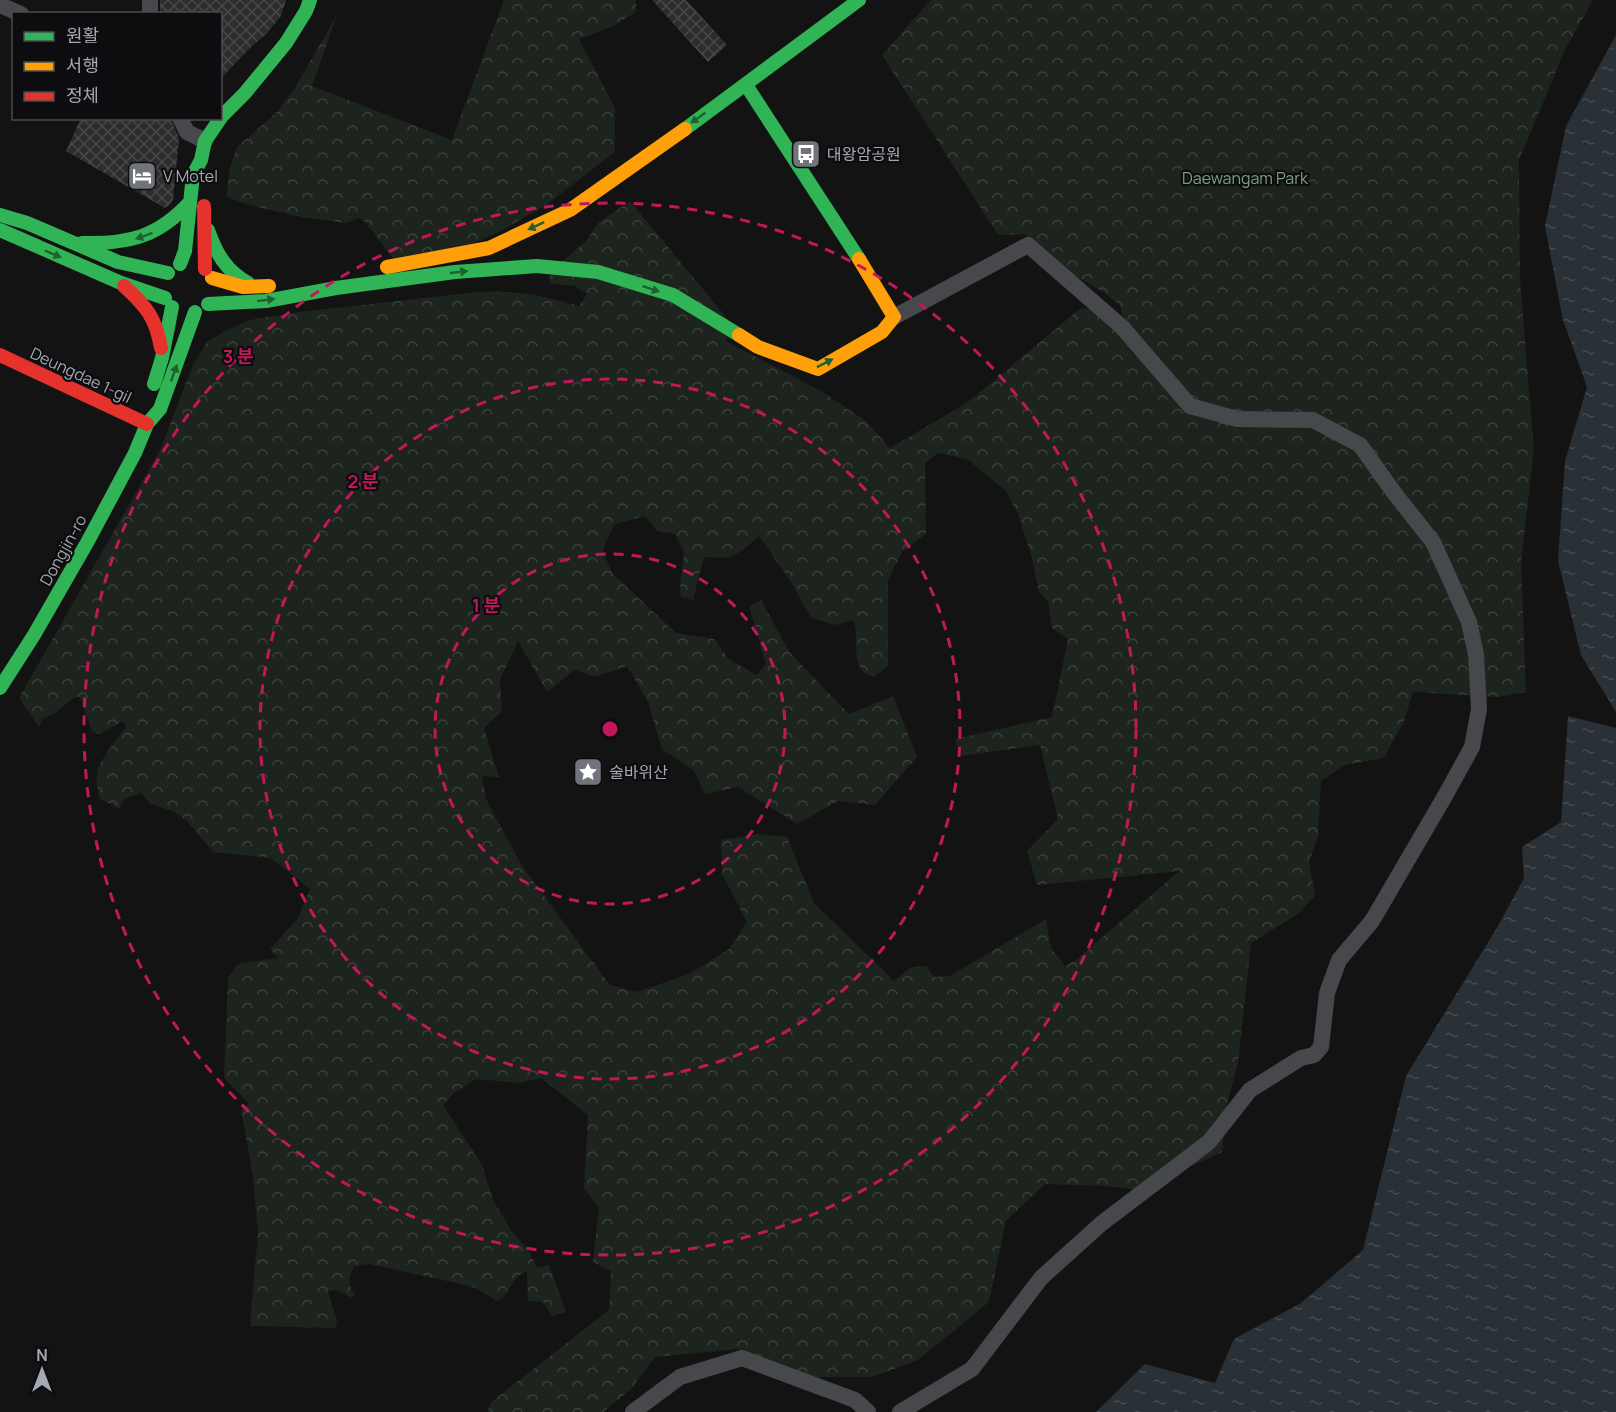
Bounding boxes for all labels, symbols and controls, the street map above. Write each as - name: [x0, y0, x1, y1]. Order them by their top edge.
- legend: [12, 12, 222, 120]
- text: 원활: [66, 23, 99, 47]
- text: 서행: [66, 53, 99, 77]
- text: 정체: [66, 83, 99, 107]
- one-way arrow: [691, 112, 707, 124]
- bus stop icon: 대왕암공원: [790, 138, 822, 170]
- place label: 대왕암공원: [827, 143, 901, 165]
- hotel icon: V Motel: [126, 160, 158, 192]
- place label: V Motel: [163, 165, 218, 187]
- park label: Daewangam Park: [1182, 167, 1309, 189]
- one-way arrow: [527, 221, 544, 230]
- one-way arrow: [135, 231, 153, 241]
- one-way arrow: [44, 250, 62, 260]
- one-way arrow: [450, 267, 469, 277]
- one-way arrow: [642, 284, 660, 294]
- one-way arrow: [257, 295, 276, 305]
- street label: Deungdae 1-gil: [27, 342, 135, 408]
- text: 3 분: [223, 344, 254, 368]
- one-way arrow: [817, 359, 834, 368]
- one-way arrow: [169, 364, 179, 382]
- text: 2 분: [348, 469, 379, 493]
- street label: Dongjin-ro: [34, 510, 92, 590]
- text: 1 분: [472, 593, 500, 617]
- centre of rings: [600, 719, 620, 739]
- place icon: 술바위산: [572, 756, 604, 788]
- place label: 술바위산: [609, 761, 668, 783]
- north arrow: [12, 1340, 72, 1400]
- text: N: [36, 1344, 48, 1366]

